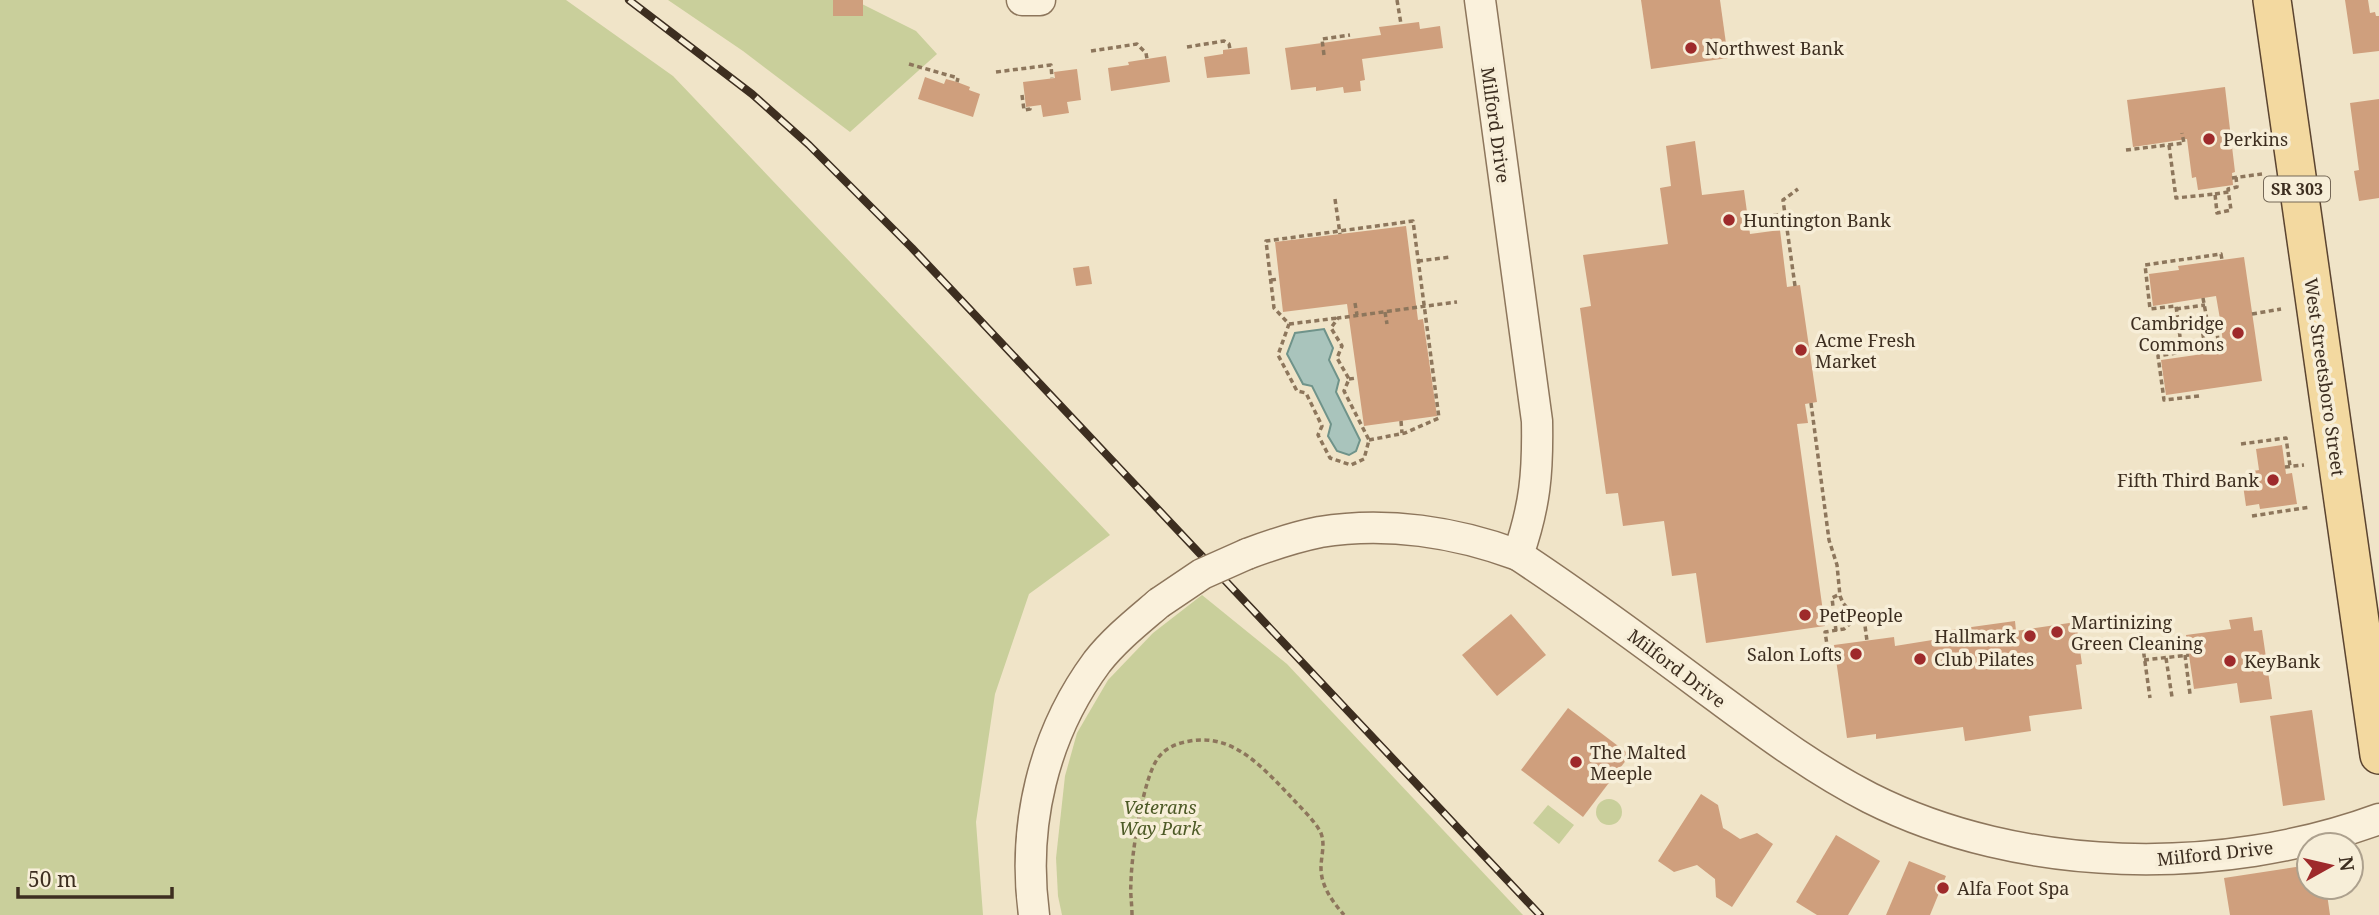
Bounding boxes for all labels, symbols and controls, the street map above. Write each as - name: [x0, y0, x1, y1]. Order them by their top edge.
- place label: Northwest Bank: [1705, 36, 1844, 60]
- marker: Northwest Bank: [1683, 40, 1699, 56]
- street label: Milford Drive: [1476, 65, 1516, 185]
- place label: Perkins: [2223, 127, 2288, 151]
- marker: Perkins: [2201, 131, 2217, 147]
- road number: SR 303: [2264, 176, 2330, 202]
- place label: Huntington Bank: [1743, 208, 1891, 232]
- marker: Huntington Bank: [1721, 212, 1737, 228]
- street label: West Streetsboro Street: [2299, 276, 2351, 478]
- place label: Cambridge Commons: [2130, 311, 2224, 356]
- marker: Cambridge Commons: [2230, 325, 2246, 341]
- place label: Acme Fresh Market: [1815, 328, 1916, 373]
- marker: Acme Fresh Market: [1793, 342, 1809, 358]
- place label: Fifth Third Bank: [2117, 468, 2259, 492]
- marker: Fifth Third Bank: [2265, 472, 2281, 488]
- place label: PetPeople: [1819, 603, 1903, 627]
- marker: PetPeople: [1797, 607, 1813, 623]
- place label: Martinizing Green Cleaning: [2071, 610, 2203, 655]
- street label: Milford Drive: [1623, 623, 1731, 713]
- place label: Hallmark: [1934, 624, 2016, 648]
- marker: Martinizing Green Cleaning: [2049, 624, 2065, 640]
- marker: Hallmark: [2022, 628, 2038, 644]
- place label: Salon Lofts: [1747, 642, 1842, 666]
- marker: Salon Lofts: [1848, 646, 1864, 662]
- place label: Club Pilates: [1934, 647, 2034, 671]
- place label: KeyBank: [2244, 649, 2321, 673]
- marker: Club Pilates: [1912, 651, 1928, 667]
- marker: KeyBank: [2222, 653, 2238, 669]
- place label: The Malted Meeple: [1590, 740, 1686, 785]
- marker: The Malted Meeple: [1568, 754, 1584, 770]
- park label: Veterans Way Park: [1119, 795, 1202, 840]
- north arrow: [2295, 831, 2365, 901]
- street label: Milford Drive: [2156, 835, 2274, 871]
- text: N: [2333, 854, 2361, 873]
- scale bar: [18, 856, 172, 900]
- text: 50 m: [28, 865, 77, 893]
- place label: Alfa Foot Spa: [1957, 876, 2069, 900]
- marker: Alfa Foot Spa: [1935, 880, 1951, 896]

